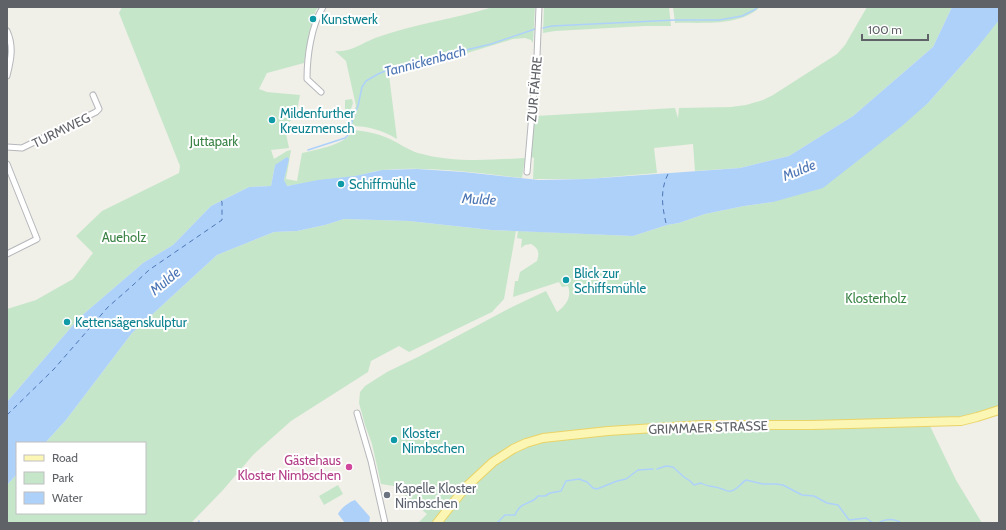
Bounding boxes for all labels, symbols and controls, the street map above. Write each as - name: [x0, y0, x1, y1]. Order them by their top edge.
- place label: Kunstwerk: [321, 11, 378, 27]
- marker: Kunstwerk: [308, 14, 318, 24]
- scale bar: [862, 16, 928, 42]
- text: 100 m: [868, 22, 902, 37]
- water label: Tannickenbach: [382, 41, 468, 81]
- street label: ZUR FÄHRE: [523, 56, 545, 122]
- place label: Mildenfurther Kreuzmensch: [280, 105, 356, 136]
- street label: TURMWEG: [29, 109, 93, 151]
- marker: Mildenfurther Kreuzmensch: [267, 115, 277, 125]
- park label: Juttapark: [189, 133, 238, 149]
- water label: Mulde: [779, 155, 819, 185]
- place label: Schiffmühle: [349, 176, 416, 192]
- marker: Schiffmühle: [336, 179, 346, 189]
- water label: Mulde: [460, 189, 497, 209]
- park label: Aueholz: [102, 229, 146, 245]
- water label: Mulde: [145, 263, 184, 300]
- place label: Blick zur Schiffsmühle: [574, 265, 647, 296]
- marker: Blick zur Schiffsmühle: [561, 275, 571, 285]
- park label: Klosterholz: [845, 290, 907, 306]
- place label: Kettensägenskulptur: [75, 314, 188, 330]
- marker: Kettensägenskulptur: [62, 317, 72, 327]
- street label: GRIMMAER STRASSE: [648, 417, 768, 437]
- place label: Kloster Nimbschen: [402, 425, 465, 456]
- marker: Kloster Nimbschen: [389, 435, 399, 445]
- legend: [16, 442, 146, 514]
- text: Road: [52, 450, 78, 465]
- place label: Gästehaus Kloster Nimbschen: [237, 452, 342, 483]
- marker: Gästehaus Kloster Nimbschen: [344, 462, 354, 472]
- text: Park: [52, 470, 74, 485]
- place label: Kapelle Kloster Nimbschen: [395, 480, 477, 511]
- text: Water: [52, 490, 83, 505]
- marker: Kapelle Kloster Nimbschen: [382, 490, 392, 500]

